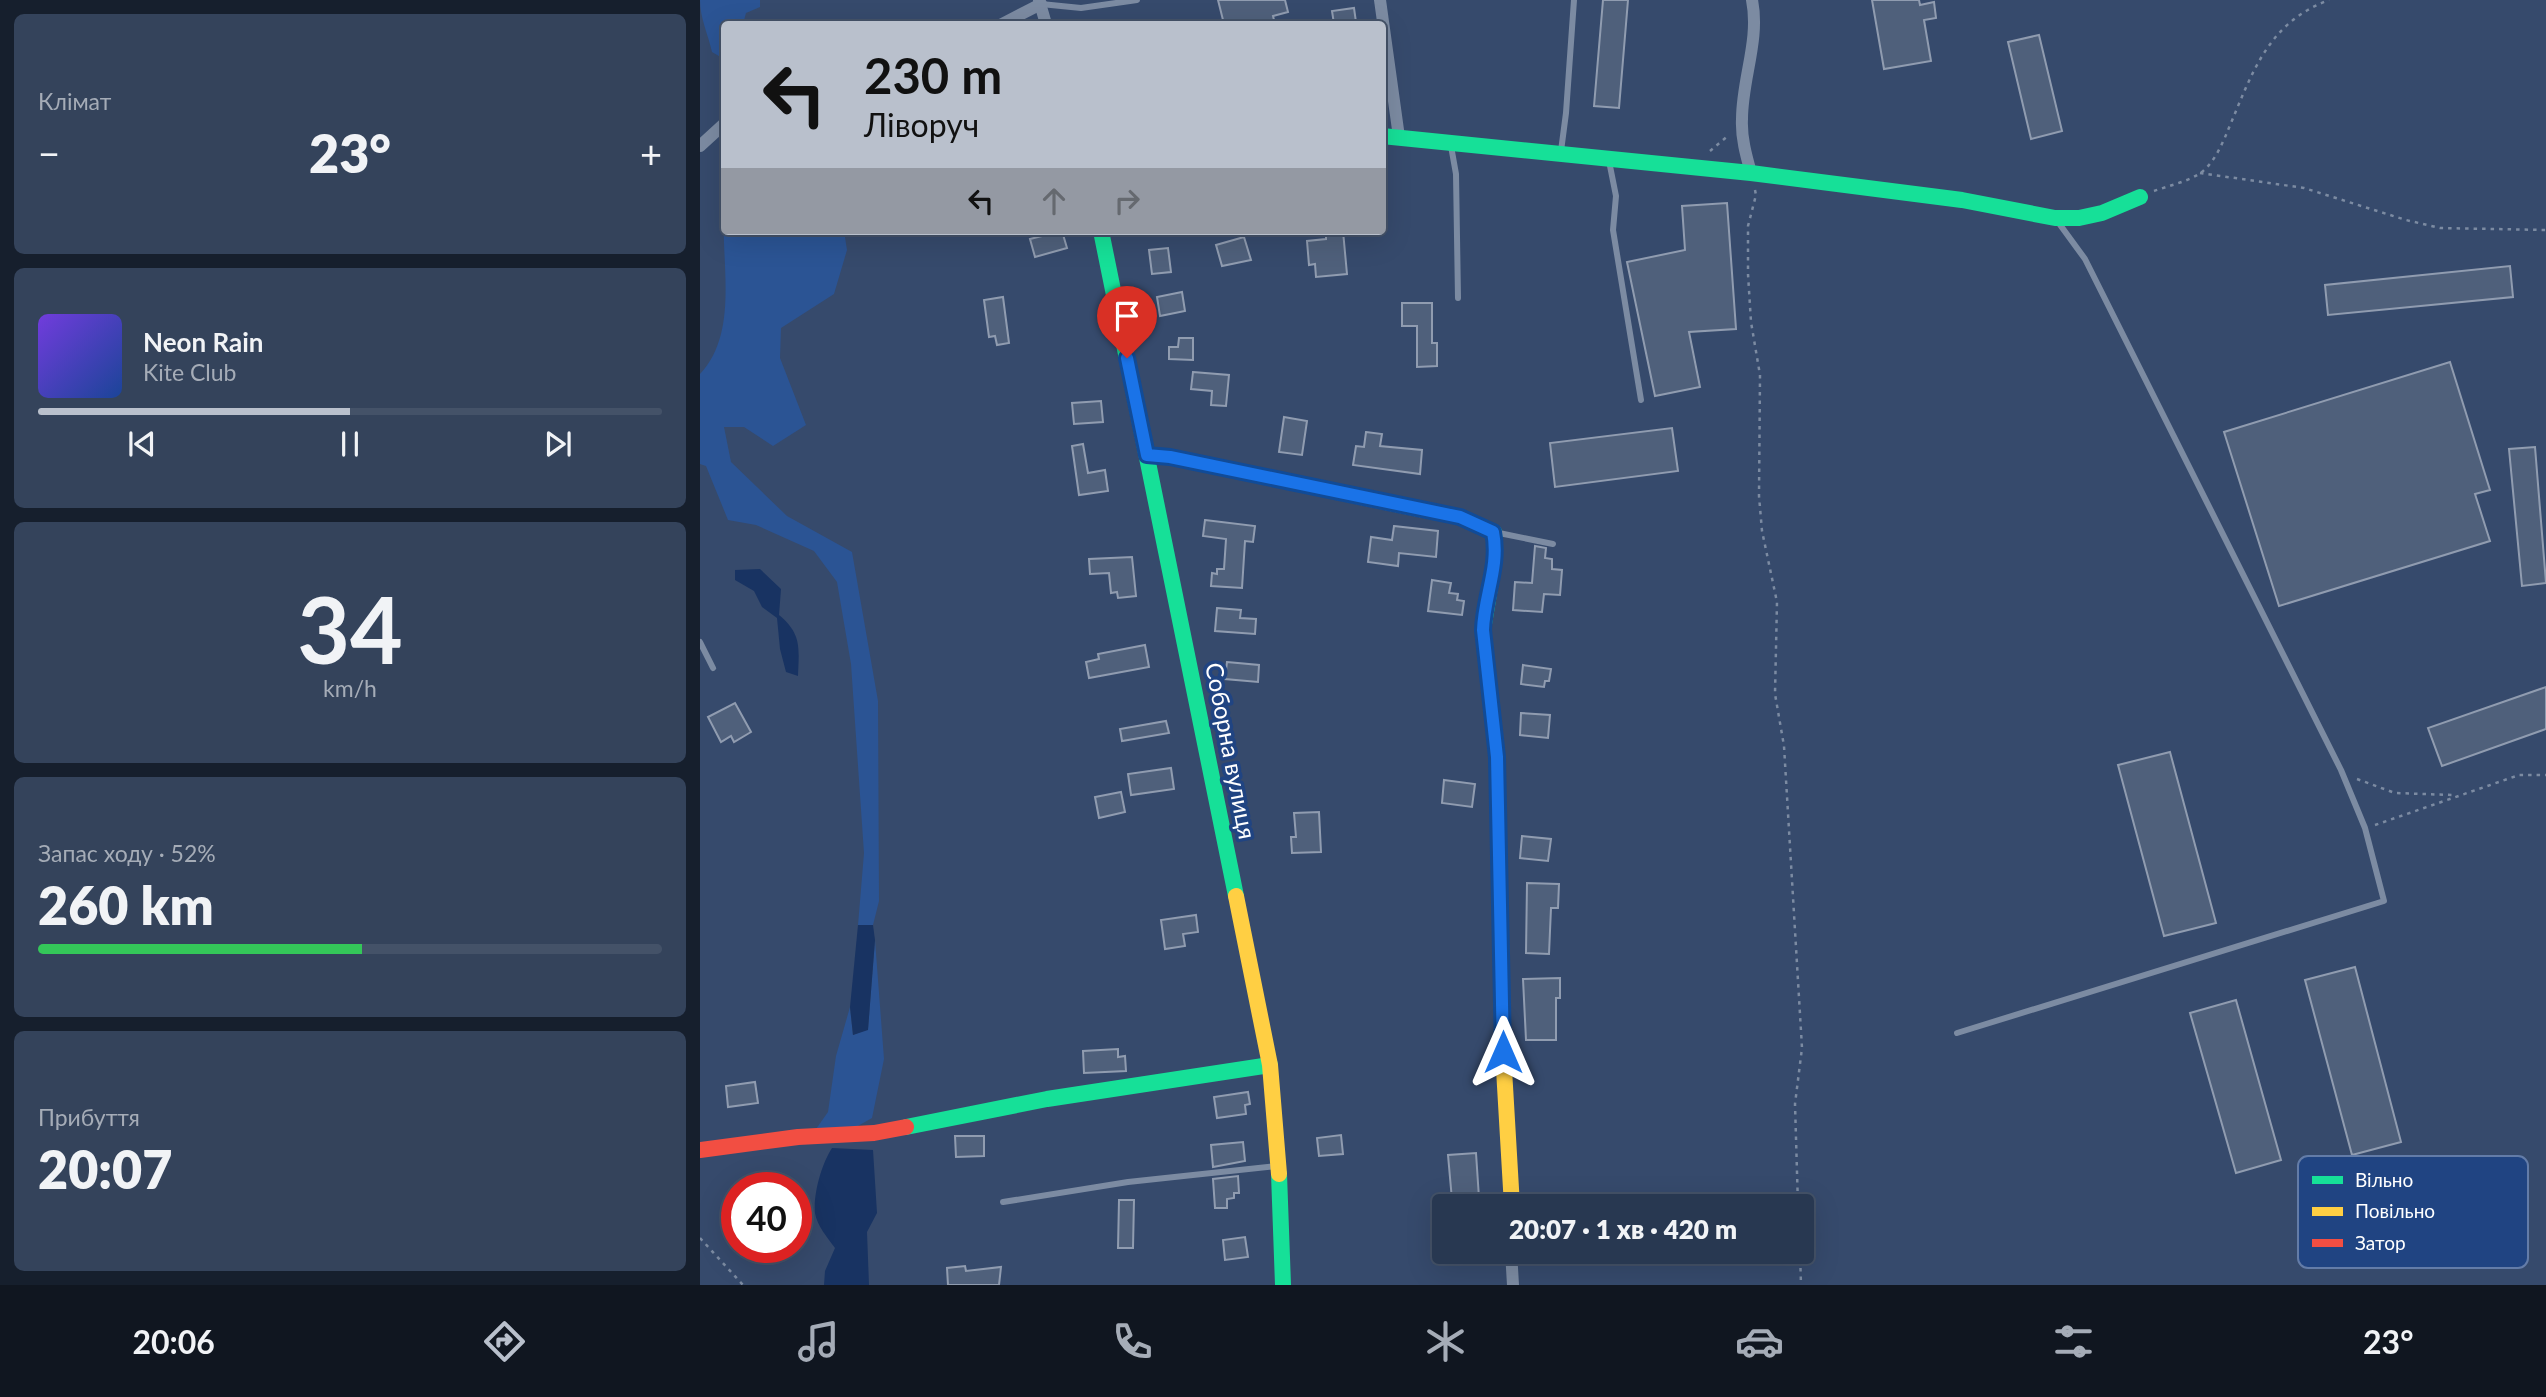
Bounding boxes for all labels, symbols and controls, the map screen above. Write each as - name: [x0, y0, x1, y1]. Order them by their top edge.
- text: 230 m: [864, 46, 1002, 104]
- icon: left: [749, 49, 840, 140]
- text: Клімат: [38, 87, 111, 115]
- text: Ліворуч: [864, 105, 979, 144]
- text: 23°: [309, 122, 391, 184]
- text: −: [38, 130, 60, 176]
- text: +: [640, 130, 662, 176]
- icon: left: [962, 182, 1000, 220]
- icon: ahead: [1035, 182, 1073, 220]
- icon: right: [1108, 182, 1146, 220]
- pin: [1097, 286, 1157, 358]
- icon: arrive: [1108, 297, 1146, 335]
- text: Neon Rain: [143, 326, 263, 358]
- text: Kite Club: [143, 358, 236, 386]
- icon: previous: [123, 425, 161, 463]
- icon: pause: [331, 425, 369, 463]
- icon: next: [539, 425, 577, 463]
- text: 34: [297, 574, 403, 683]
- street label: Соборна вулиця: [1200, 660, 1263, 841]
- text: km/h: [323, 674, 377, 702]
- text: Запас ходу · 52%: [38, 839, 216, 867]
- text: 260 km: [38, 874, 214, 936]
- position arrow: [1466, 1015, 1540, 1089]
- text: Прибуття: [38, 1103, 140, 1131]
- text: 20:07: [38, 1138, 172, 1200]
- legend: [2298, 1156, 2528, 1268]
- text: Вільно: [2355, 1168, 2413, 1191]
- speed limit sign: 40: [721, 1172, 812, 1263]
- text: Повільно: [2355, 1199, 2435, 1222]
- text: 20:07 · 1 хв · 420 m: [1509, 1213, 1737, 1245]
- text: Затор: [2355, 1231, 2406, 1254]
- icon: directions: [480, 1317, 529, 1366]
- icon: music: [794, 1317, 843, 1366]
- icon: phone: [1108, 1317, 1157, 1366]
- icon: climate: [1421, 1317, 1470, 1366]
- icon: car: [1735, 1317, 1784, 1366]
- icon: filters: [2049, 1317, 2098, 1366]
- text: 20:06: [132, 1322, 215, 1361]
- text: 23°: [2363, 1322, 2413, 1361]

